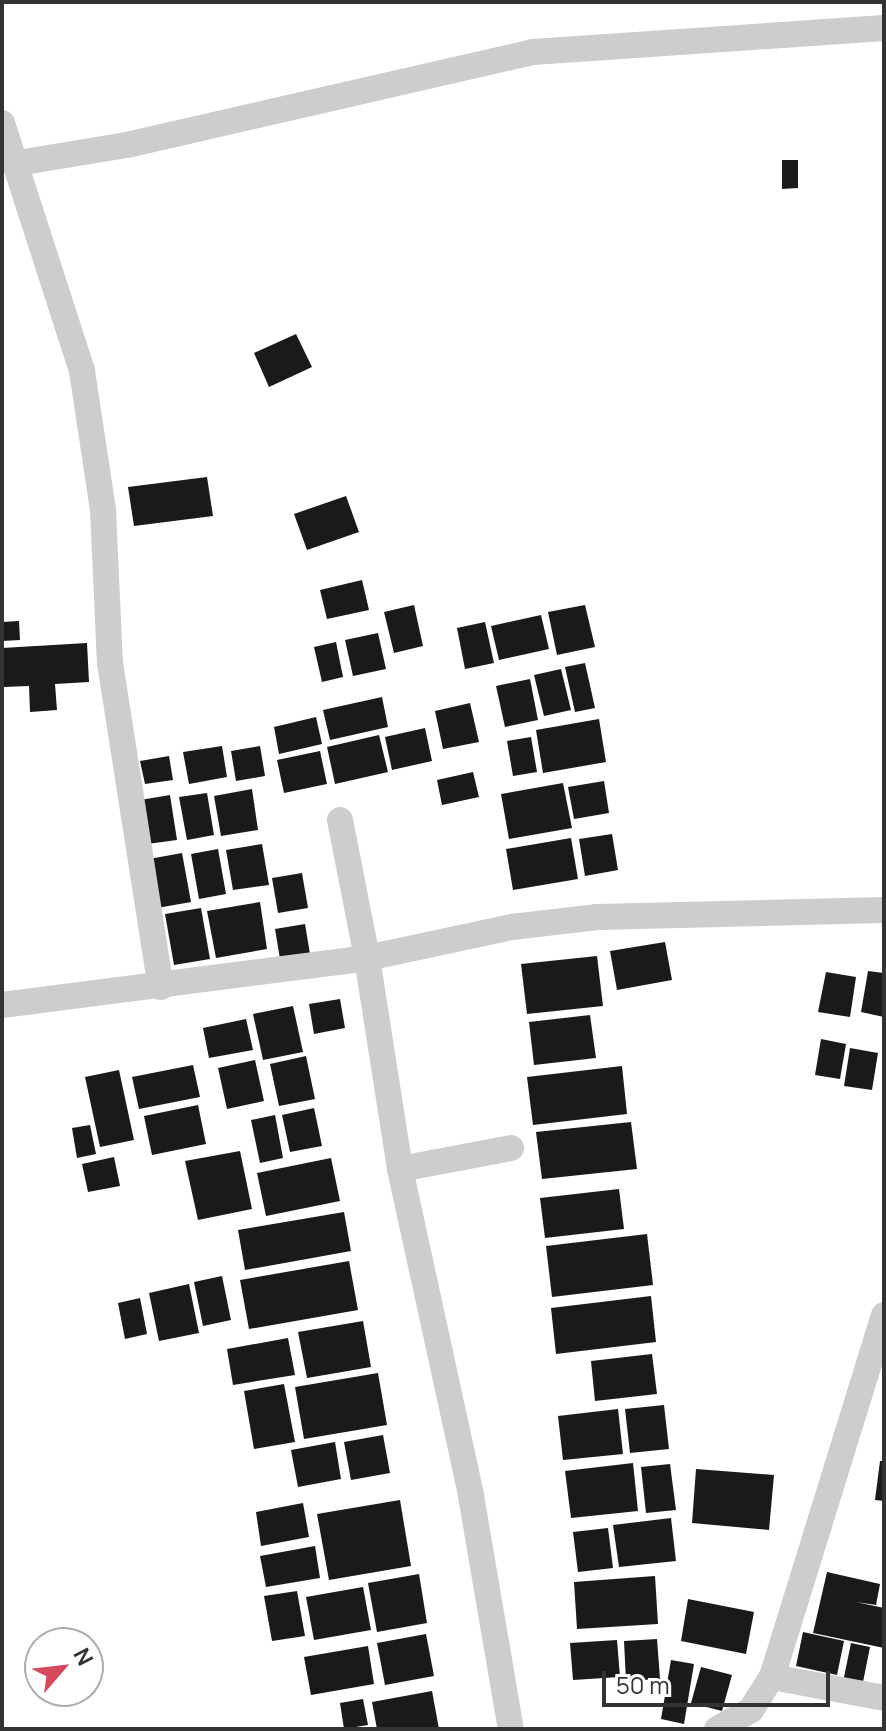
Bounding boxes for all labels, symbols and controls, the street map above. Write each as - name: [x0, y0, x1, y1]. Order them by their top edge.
- north arrow: [24, 1627, 104, 1707]
- text: N: [66, 1643, 100, 1671]
- scale bar: [606, 1655, 834, 1705]
- text: 50 m: [616, 1668, 670, 1701]

